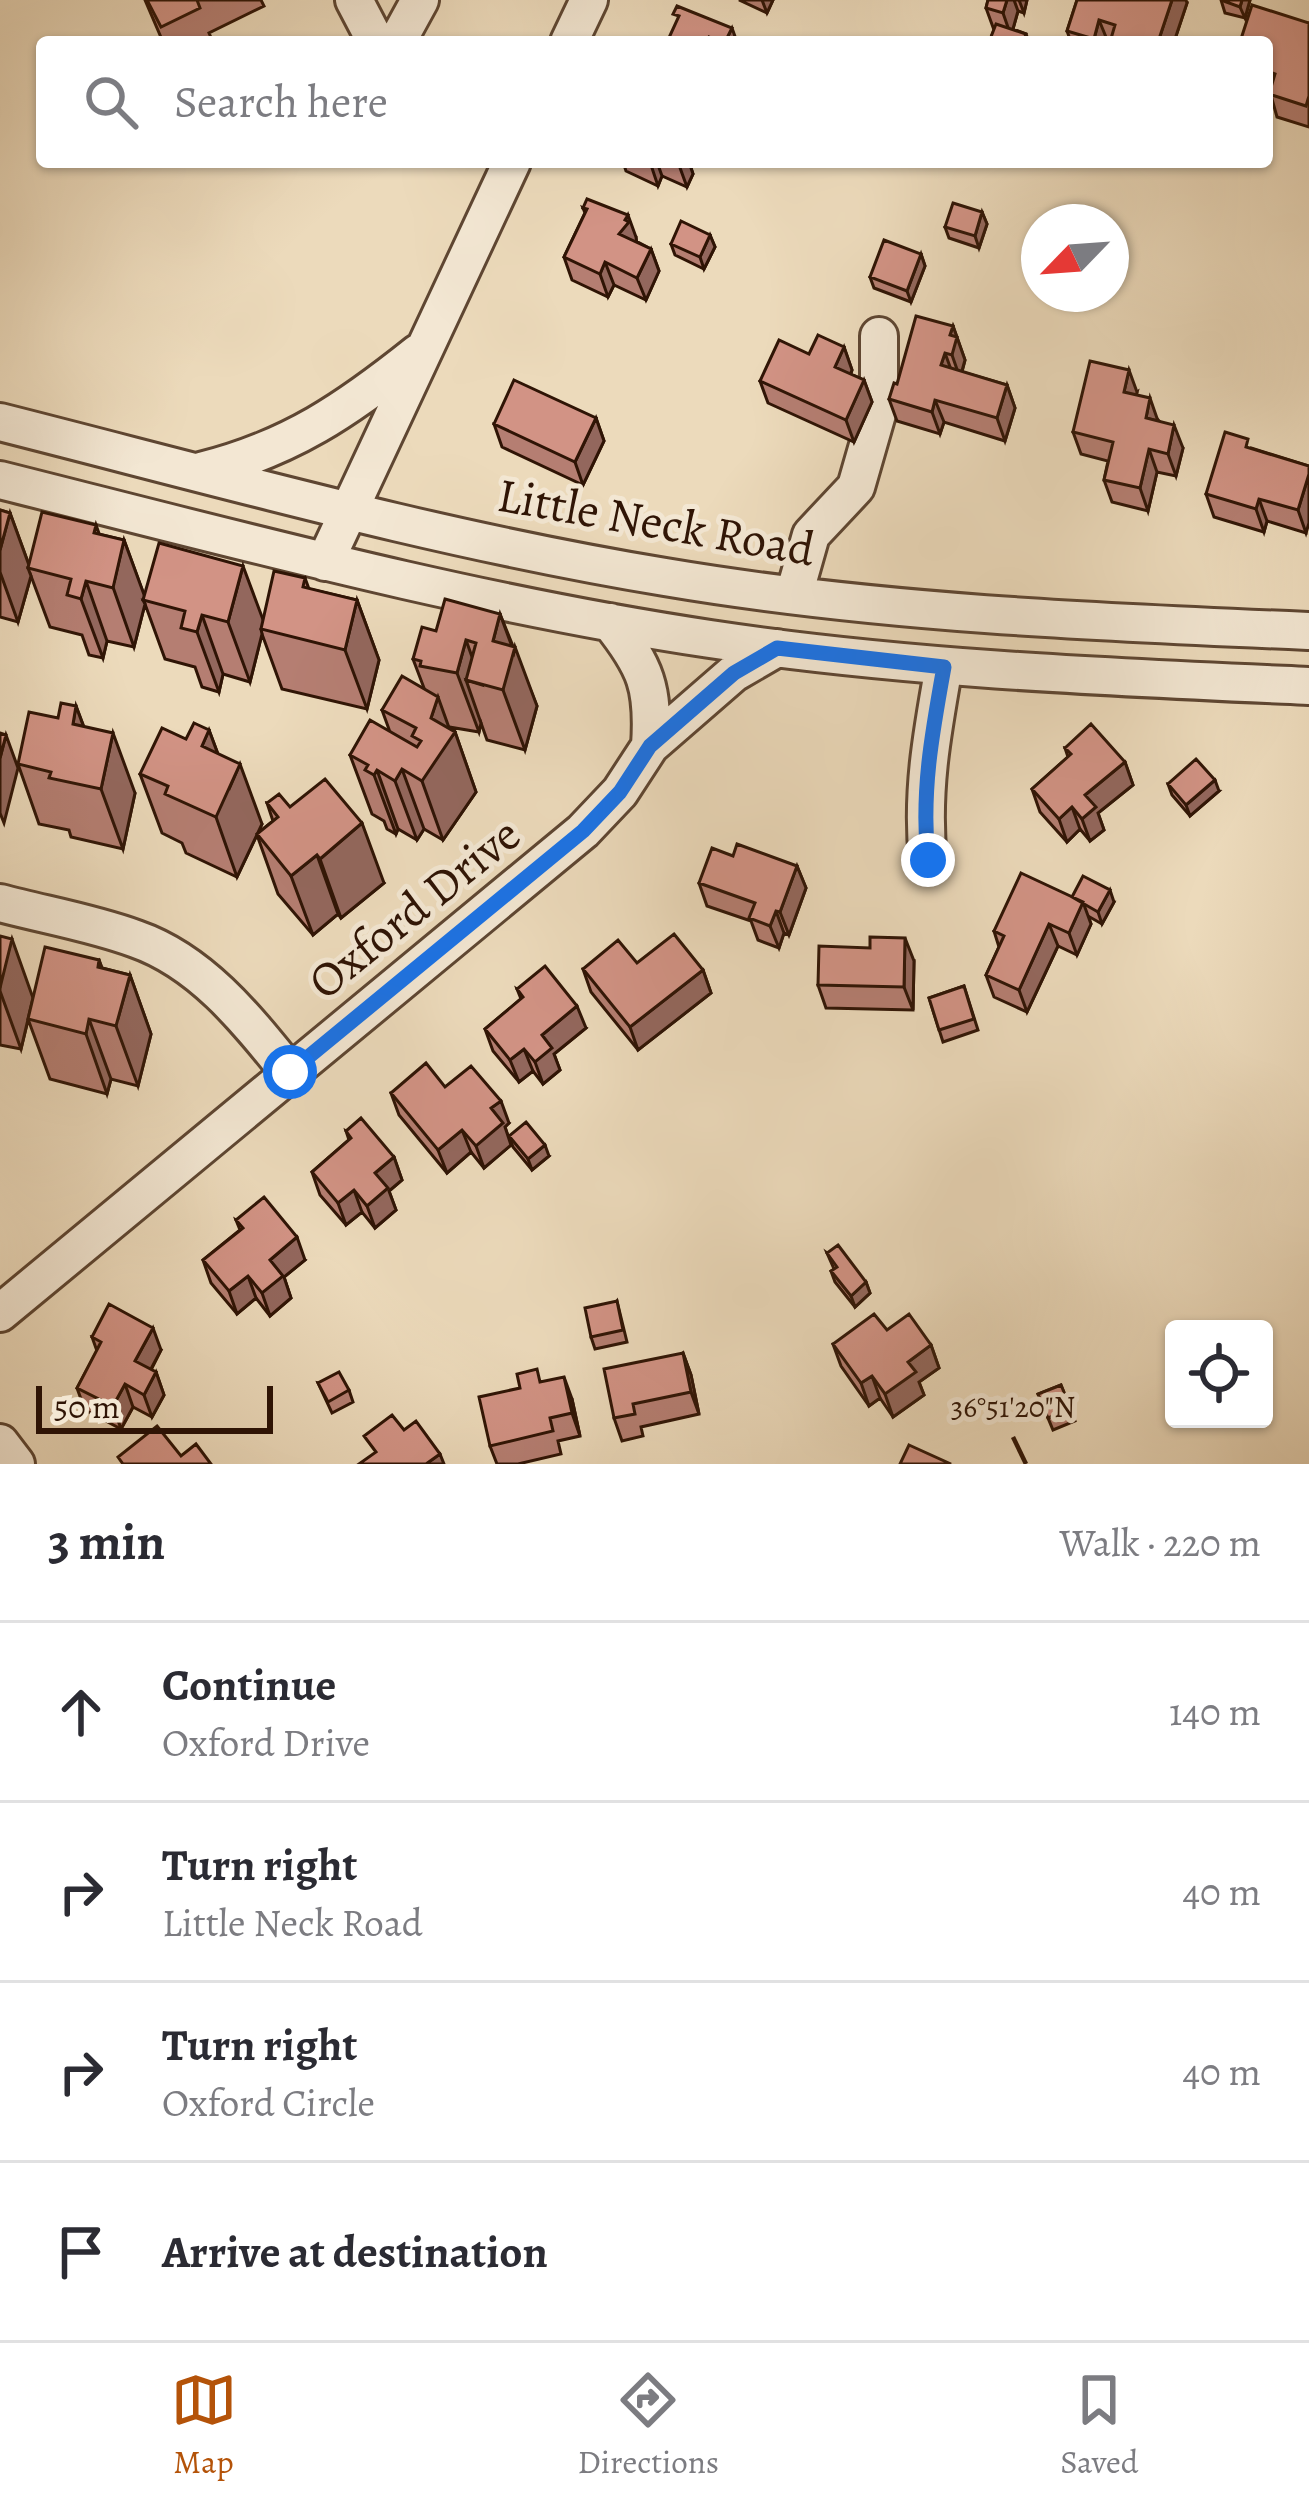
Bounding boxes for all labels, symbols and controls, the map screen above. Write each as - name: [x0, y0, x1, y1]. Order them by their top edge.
- search box: [36, 36, 1273, 168]
- icon: search: [78, 69, 144, 135]
- text: Search here: [174, 71, 388, 133]
- north arrow: [1021, 204, 1129, 312]
- street label: Little Neck Road: [492, 462, 820, 582]
- street label: Oxford Drive: [294, 802, 534, 1014]
- route end: [901, 833, 955, 887]
- route start: [263, 1045, 317, 1099]
- map controls: [1165, 1320, 1273, 1428]
- button: locate: [1165, 1320, 1273, 1428]
- scale bar: [36, 1380, 273, 1433]
- text: 50 m: [54, 1384, 120, 1429]
- text: 36°51'20"N: [951, 1387, 1075, 1427]
- text: 3 min: [48, 1507, 165, 1577]
- text: Walk · 220 m: [1060, 1516, 1261, 1569]
- text: Continue: [162, 1654, 336, 1716]
- icon: ahead: [48, 1679, 114, 1745]
- text: 140 m: [1169, 1685, 1261, 1738]
- text: Oxford Drive: [162, 1716, 370, 1769]
- text: Turn right: [162, 1834, 357, 1896]
- icon: right: [48, 1859, 114, 1925]
- text: 40 m: [1182, 1865, 1261, 1918]
- text: Little Neck Road: [162, 1896, 423, 1949]
- text: Turn right: [162, 2014, 357, 2076]
- icon: right: [48, 2039, 114, 2105]
- text: 40 m: [1182, 2045, 1261, 2098]
- text: Oxford Circle: [162, 2076, 375, 2129]
- icon: arrive: [48, 2219, 114, 2285]
- text: Arrive at destination: [162, 2221, 548, 2283]
- tab: Map: [171, 2367, 237, 2484]
- tab: Directions: [578, 2367, 719, 2484]
- tab: Saved: [1060, 2367, 1138, 2484]

